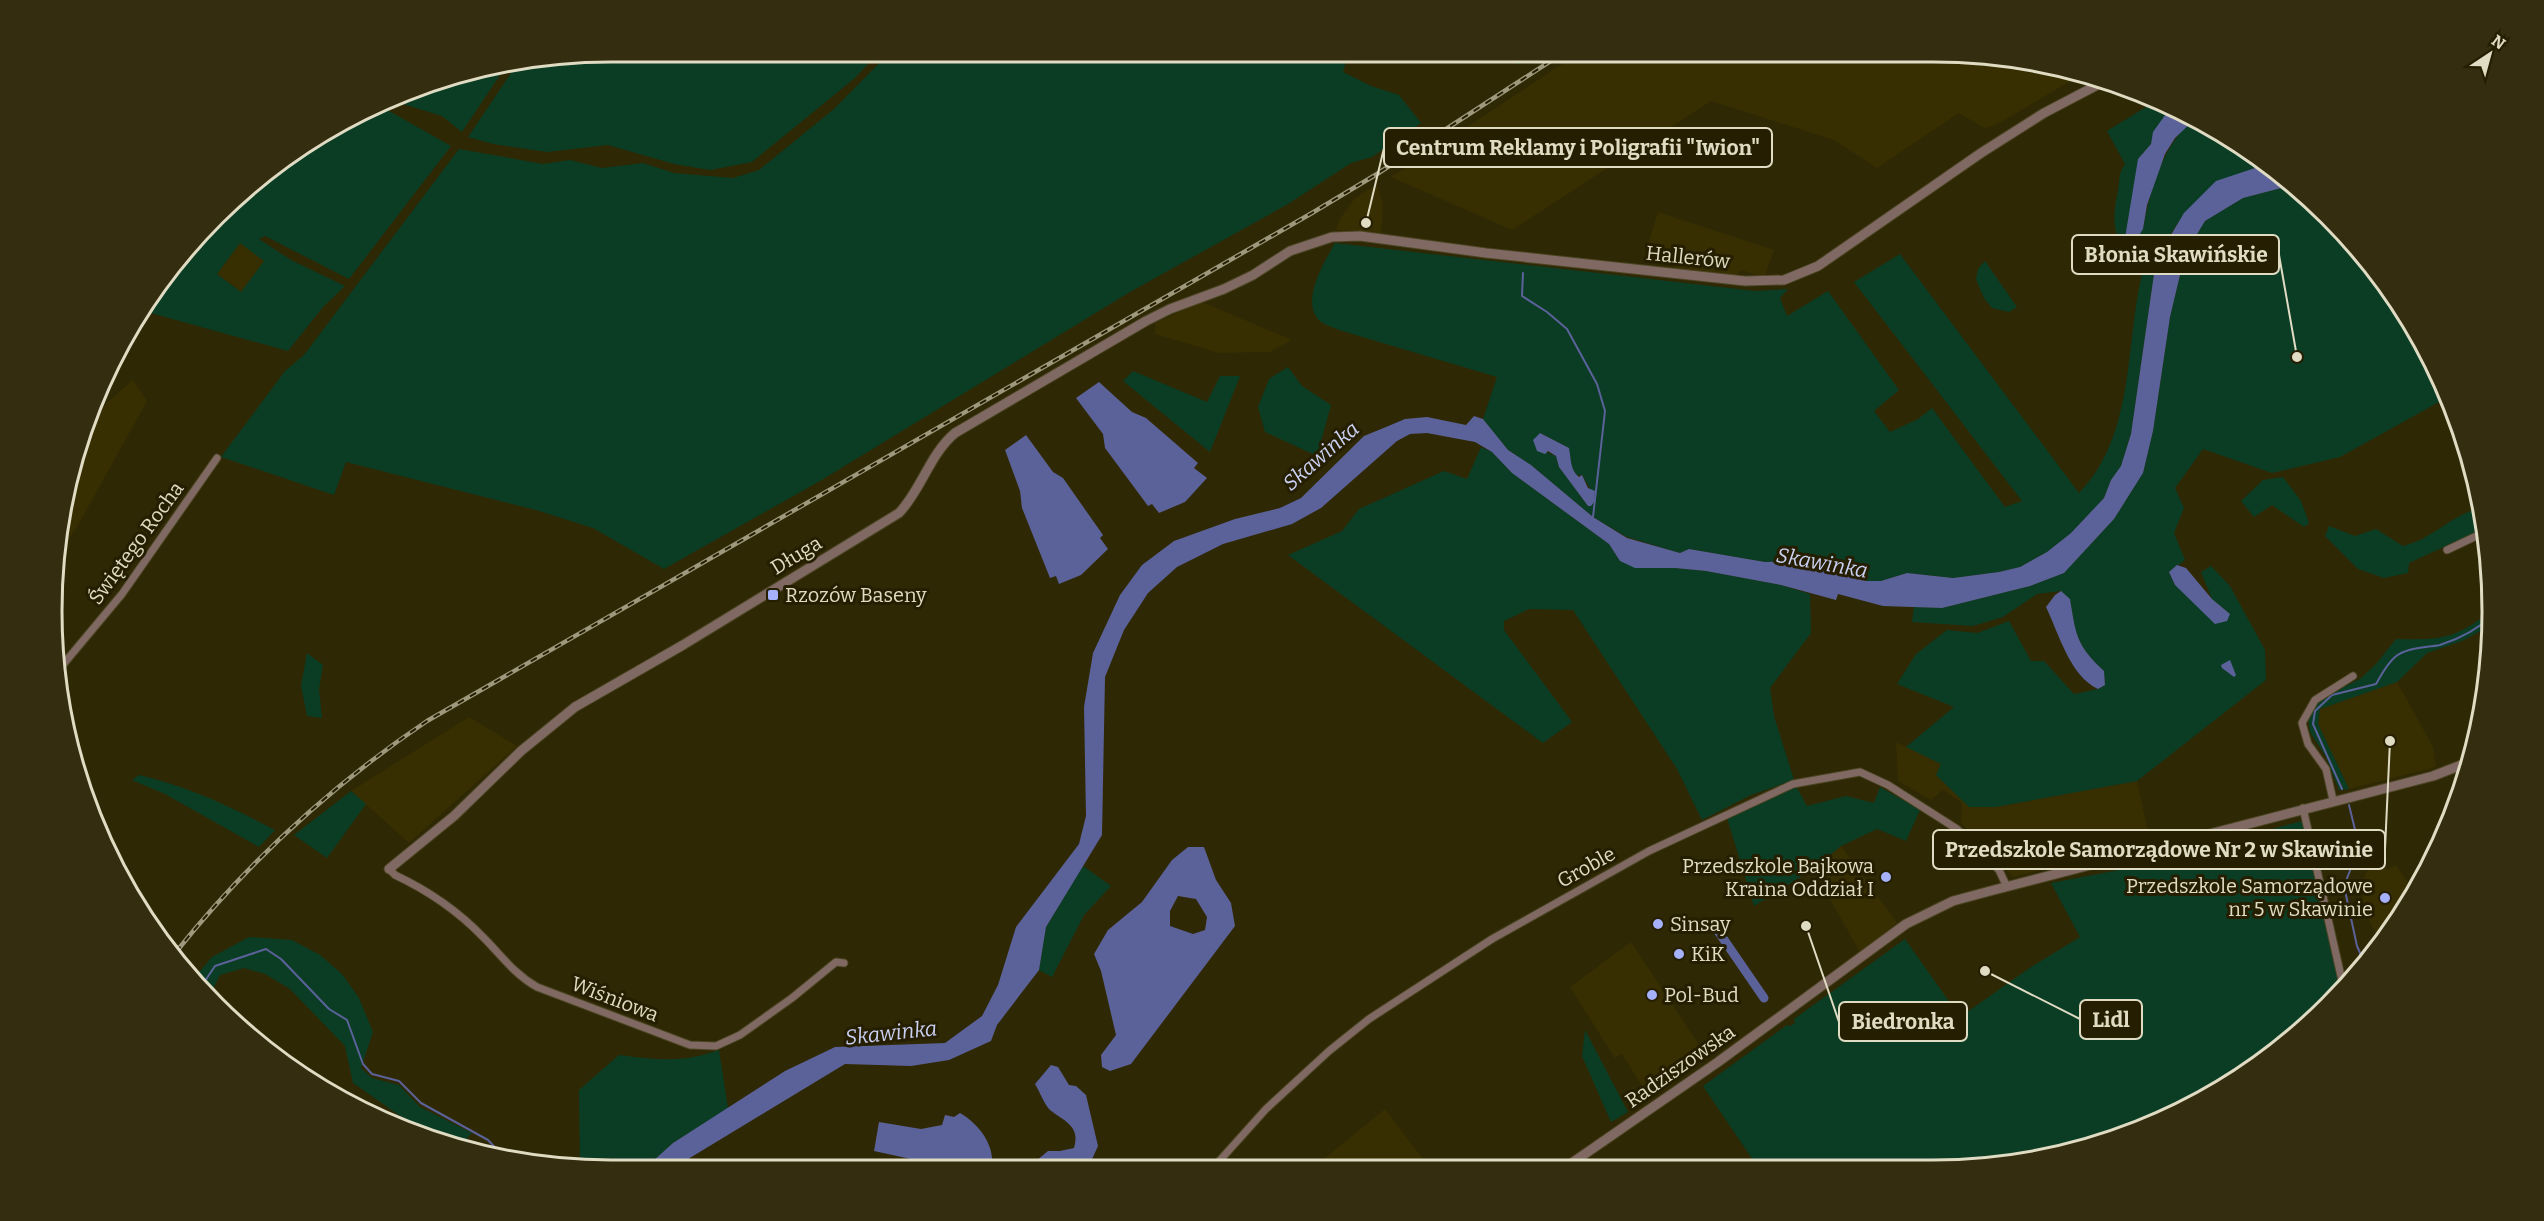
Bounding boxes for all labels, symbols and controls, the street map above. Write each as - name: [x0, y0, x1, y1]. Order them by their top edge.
- north arrow: [2460, 24, 2520, 84]
- text: N: [2488, 31, 2509, 54]
- callout: Centrum Reklamy i Poligrafii "Iwion": [1384, 128, 1772, 167]
- text: Centrum Reklamy i Poligrafii "Iwion": [1396, 135, 1760, 161]
- callout: Błonia Skawińskie: [2072, 235, 2279, 274]
- street label: Hallerów: [1645, 241, 1732, 273]
- text: Błonia Skawińskie: [2084, 242, 2268, 268]
- water label: Skawinka: [1278, 416, 1364, 496]
- street label: Świętego Rocha: [83, 477, 189, 609]
- street label: Długa: [766, 530, 826, 580]
- water label: Skawinka: [1774, 542, 1870, 584]
- place label: Rzozów Baseny: [785, 583, 927, 607]
- marker: Rzozów Baseny: [766, 588, 780, 602]
- callout: Przedszkole Samorządowe Nr 2 w Skawinie: [1933, 830, 2385, 869]
- text: Przedszkole Samorządowe Nr 2 w Skawinie: [1945, 837, 2373, 863]
- street label: Groble: [1553, 841, 1619, 893]
- place label: Przedszkole Bajkowa Kraina Oddział I: [1682, 854, 1874, 901]
- marker: Przedszkole Bajkowa Kraina Oddział I: [1879, 870, 1893, 884]
- place label: Przedszkole Samorządowe nr 5 w Skawinie: [2126, 874, 2373, 921]
- marker: Przedszkole Samorządowe nr 5 w Skawinie: [2378, 891, 2392, 905]
- place label: Sinsay: [1670, 912, 1731, 936]
- marker: Sinsay: [1651, 917, 1665, 931]
- place label: KiK: [1691, 942, 1725, 966]
- marker: KiK: [1672, 947, 1686, 961]
- street label: Wiśniowa: [568, 971, 662, 1027]
- place label: Pol-Bud: [1664, 983, 1739, 1007]
- marker: Pol-Bud: [1645, 988, 1659, 1002]
- callout: Lidl: [2080, 1000, 2142, 1039]
- callout: Biedronka: [1839, 1002, 1967, 1041]
- text: Lidl: [2092, 1007, 2130, 1033]
- text: Biedronka: [1851, 1009, 1955, 1035]
- water label: Skawinka: [844, 1015, 938, 1051]
- street label: Radziszowska: [1621, 1019, 1739, 1113]

